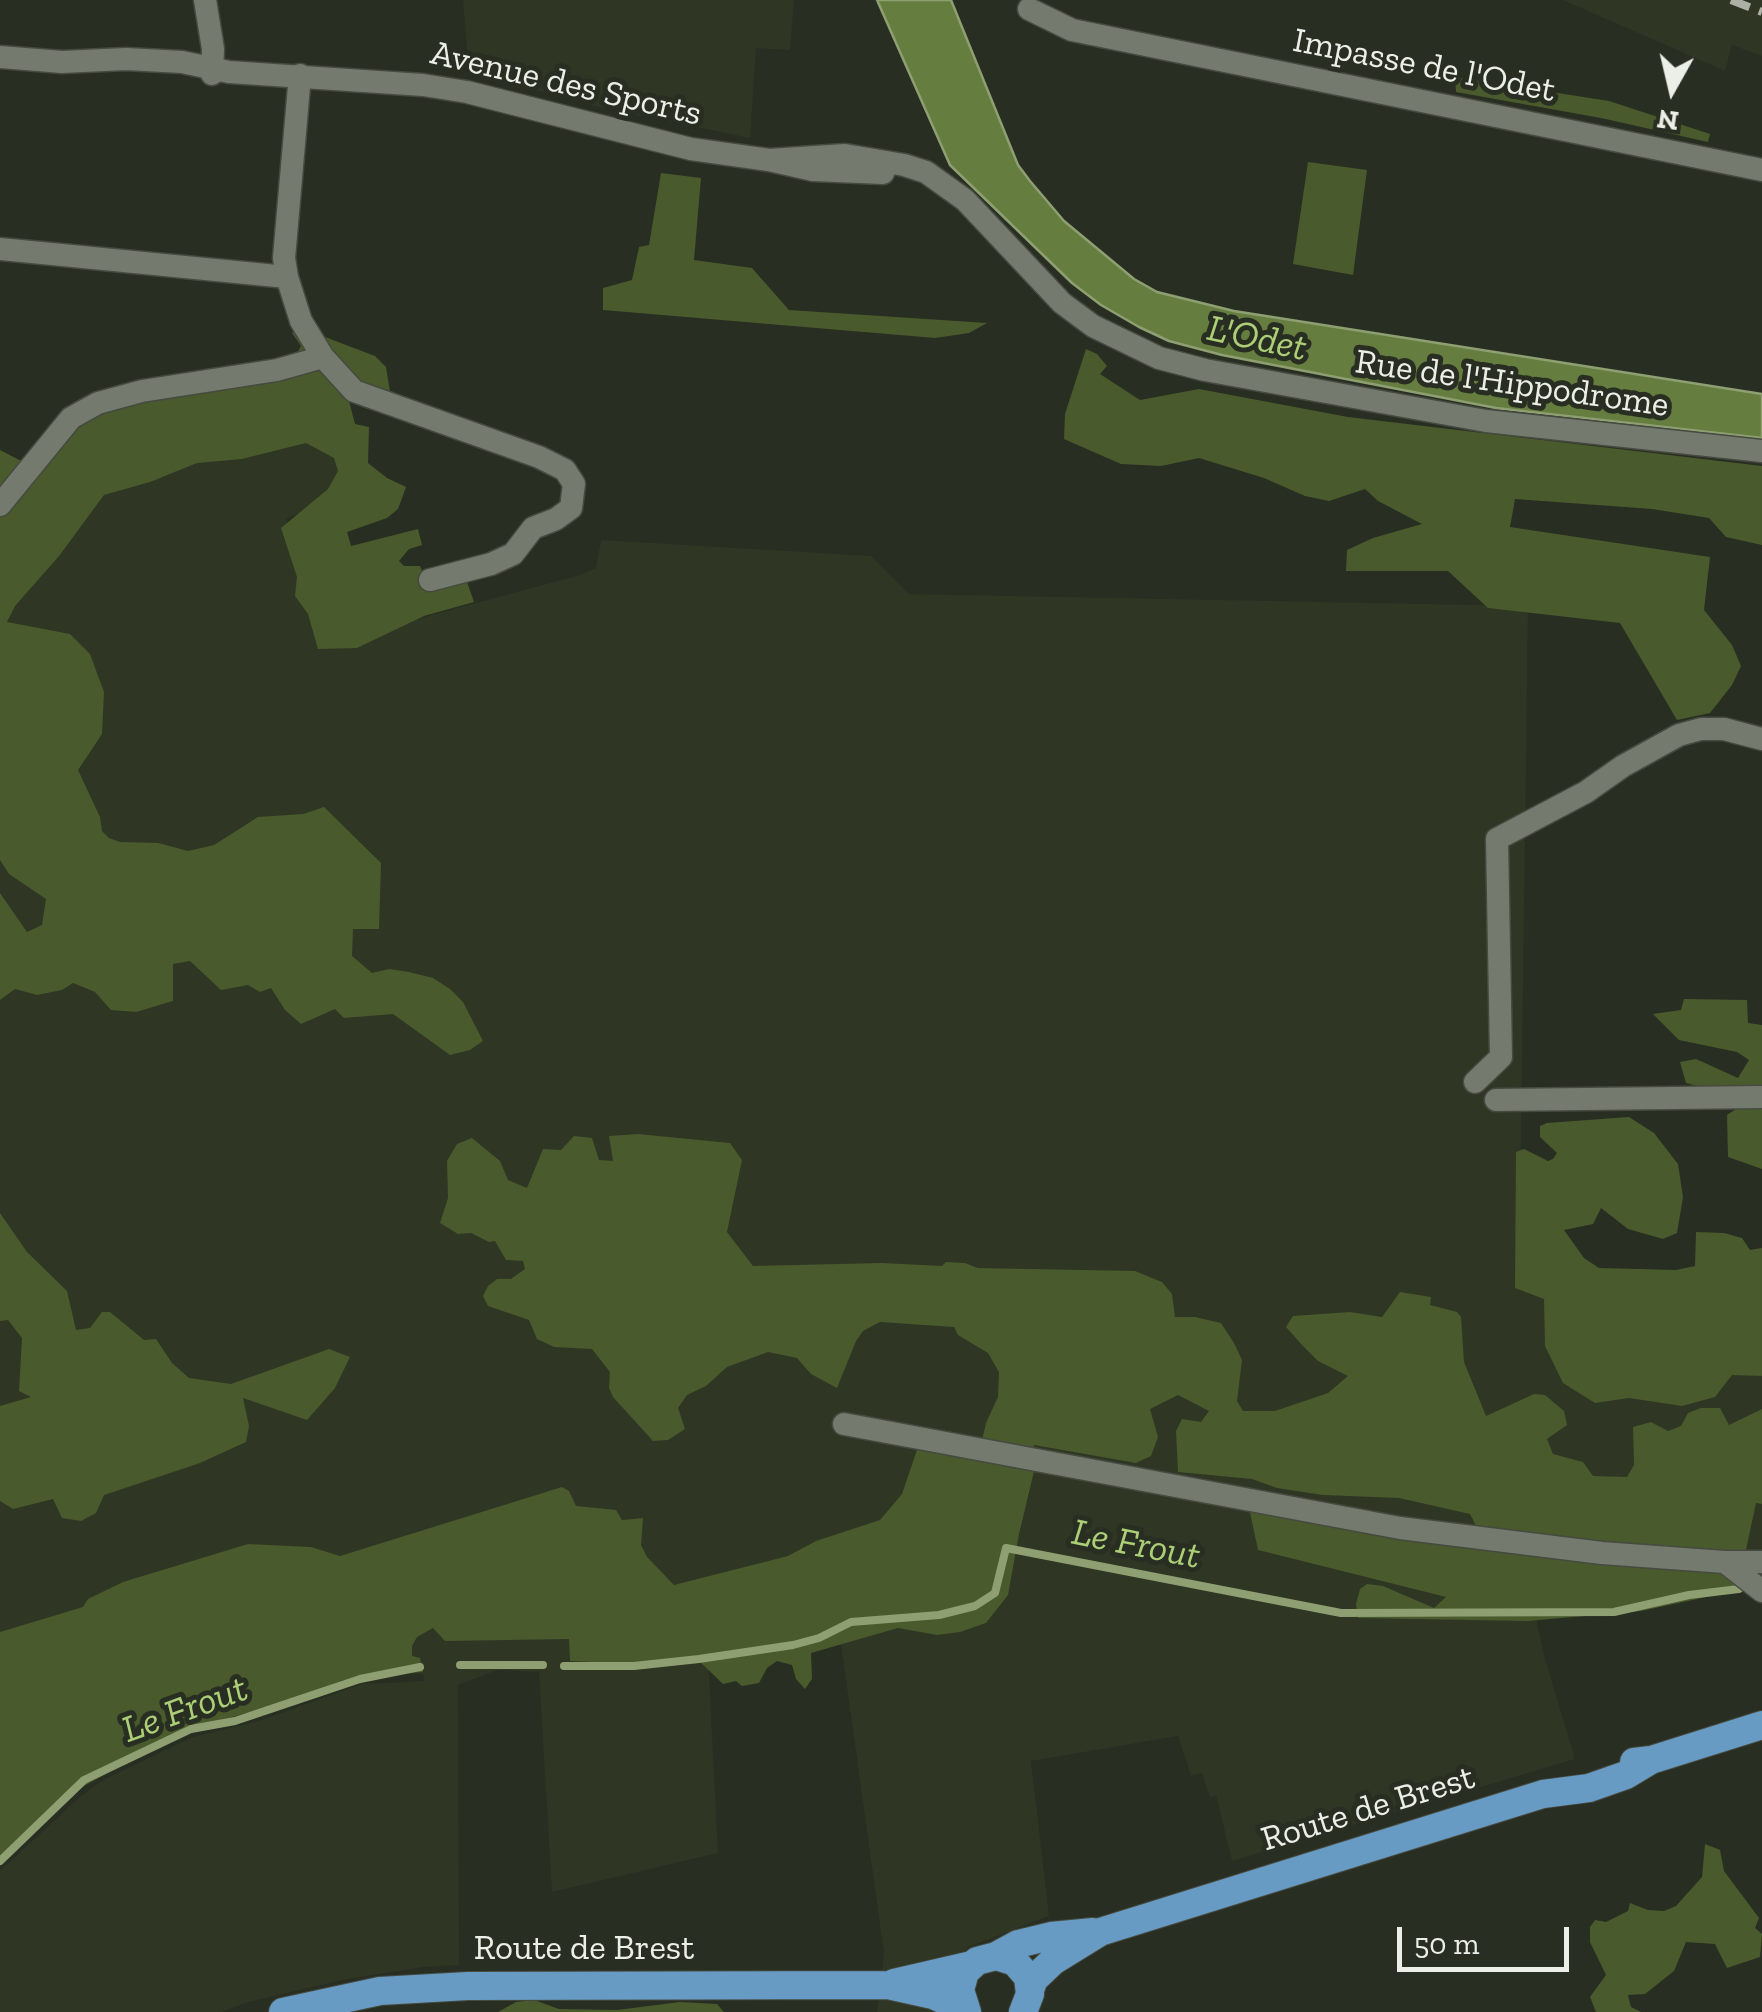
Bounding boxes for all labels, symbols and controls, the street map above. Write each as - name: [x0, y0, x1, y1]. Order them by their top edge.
- street label: Impasse de l'Odet: [1289, 20, 1559, 112]
- street label: Avenue des Sports: [427, 32, 705, 136]
- north arrow: [1622, 40, 1722, 140]
- text: N: [1655, 102, 1681, 138]
- water label: L'Odet: [1203, 306, 1311, 372]
- street label: Rue de l'Hippodrome: [1353, 341, 1671, 427]
- water label: Le Frout: [1068, 1510, 1204, 1580]
- water label: Le Frout: [116, 1666, 254, 1754]
- street label: Route de Brest: [1256, 1757, 1480, 1861]
- scale bar: [1402, 1907, 1574, 1969]
- text: 50 m: [1414, 1926, 1479, 1962]
- street label: Route de Brest: [474, 1928, 694, 1970]

